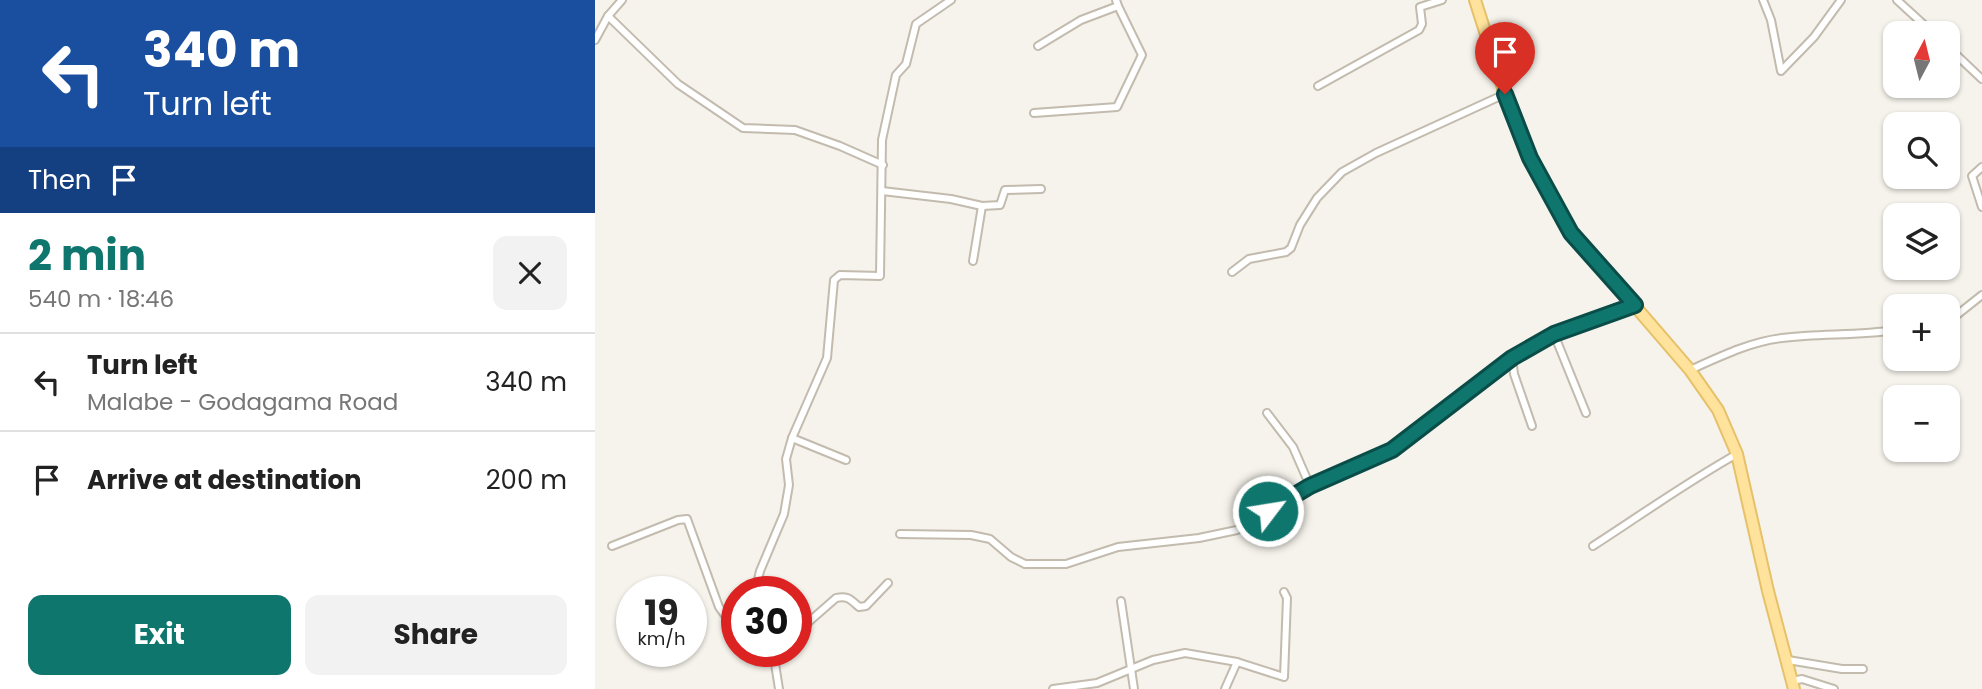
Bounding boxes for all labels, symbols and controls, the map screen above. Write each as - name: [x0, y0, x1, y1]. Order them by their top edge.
- text: 340 m: [143, 16, 300, 84]
- north arrow: [1883, 21, 1960, 98]
- map controls: [1883, 21, 1960, 462]
- pin: [1475, 22, 1535, 94]
- icon: left: [28, 28, 119, 119]
- icon: arrive: [1486, 33, 1524, 71]
- text: Turn left: [143, 81, 272, 126]
- button: search: [1883, 112, 1960, 189]
- icon: arrive: [105, 161, 143, 199]
- text: Then: [28, 162, 91, 198]
- button: layers: [1883, 203, 1960, 280]
- text: 2 min: [28, 226, 146, 285]
- button: close: [493, 236, 567, 310]
- text: 540 m · 18:46: [28, 283, 174, 315]
- button: +: [1883, 294, 1960, 371]
- text: Turn left: [87, 347, 198, 383]
- icon: left: [28, 363, 66, 401]
- text: 340 m: [485, 364, 567, 400]
- button: −: [1883, 385, 1960, 462]
- text: Malabe - Godagama Road: [87, 386, 398, 418]
- icon: arrive: [28, 461, 66, 499]
- text: Arrive at destination: [87, 462, 362, 498]
- text: 200 m: [486, 462, 567, 498]
- position arrow: [1231, 474, 1305, 548]
- speed limit sign: 30: [721, 576, 812, 667]
- text: 19: [644, 588, 679, 637]
- button: Exit: [28, 595, 291, 675]
- button: Share: [305, 595, 567, 675]
- text: km/h: [638, 626, 685, 651]

